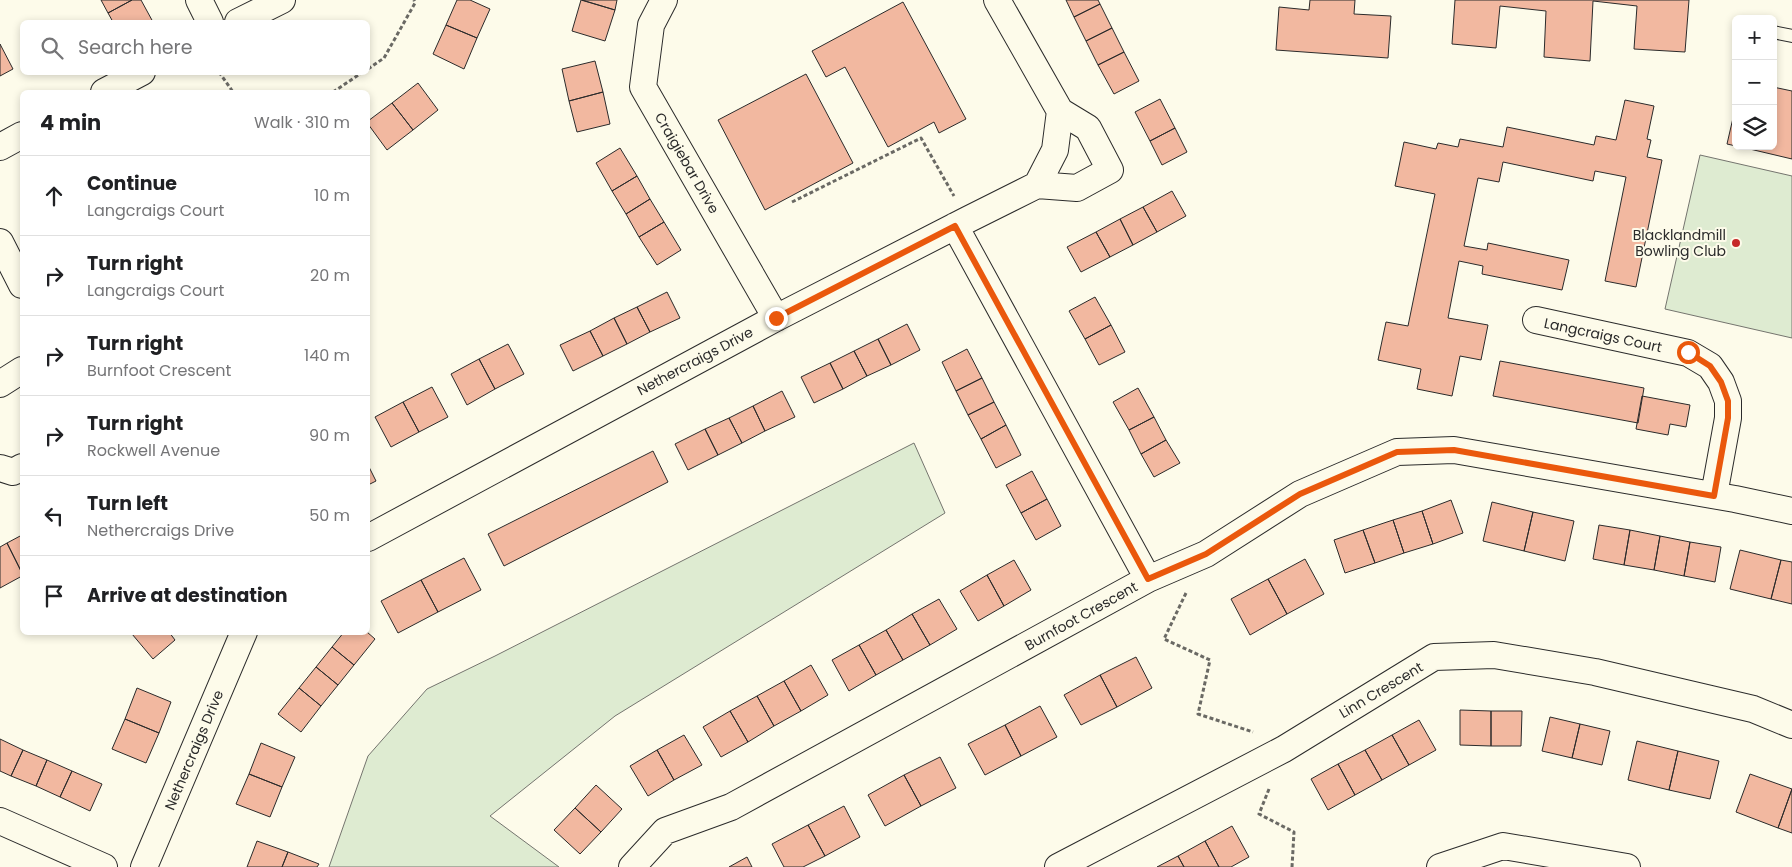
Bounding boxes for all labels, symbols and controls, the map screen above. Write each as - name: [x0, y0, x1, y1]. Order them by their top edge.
- map controls: [1732, 15, 1777, 150]
- button: +: [1732, 15, 1777, 60]
- search box: [20, 20, 370, 75]
- icon: search: [38, 34, 66, 62]
- text: Search here: [78, 34, 192, 61]
- button: −: [1732, 60, 1777, 105]
- button: layers: [1732, 105, 1777, 150]
- text: 4 min: [40, 108, 101, 137]
- street label: Craigiebar Drive: [650, 109, 724, 217]
- text: Walk · 310 m: [254, 111, 350, 134]
- text: Continue: [87, 170, 177, 197]
- icon: ahead: [40, 182, 68, 210]
- text: 10 m: [314, 184, 350, 207]
- text: Langcraigs Court: [87, 199, 224, 222]
- place label: Blacklandmill Bowling Club: [1633, 225, 1726, 261]
- marker: Blacklandmill Bowling Club: [1730, 237, 1742, 249]
- text: Turn right: [87, 250, 183, 277]
- icon: right: [40, 262, 68, 290]
- text: 20 m: [310, 264, 350, 287]
- text: Langcraigs Court: [87, 279, 224, 302]
- route end: [765, 307, 788, 330]
- street label: Langcraigs Court: [1542, 313, 1664, 357]
- street label: Nethercraigs Drive: [633, 322, 757, 400]
- text: Turn right: [87, 330, 183, 357]
- route start: [1677, 341, 1700, 364]
- icon: right: [40, 342, 68, 370]
- text: 140 m: [304, 344, 350, 367]
- text: Burnfoot Crescent: [87, 359, 231, 382]
- text: Turn right: [87, 410, 183, 437]
- icon: right: [40, 422, 68, 450]
- text: 90 m: [309, 424, 350, 447]
- text: Rockwell Avenue: [87, 439, 220, 462]
- text: Turn left: [87, 490, 168, 517]
- icon: left: [40, 502, 68, 530]
- text: 50 m: [309, 504, 350, 527]
- text: Nethercraigs Drive: [87, 519, 234, 542]
- street label: Burnfoot Crescent: [1021, 577, 1141, 655]
- icon: arrive: [40, 582, 68, 610]
- text: Arrive at destination: [87, 582, 288, 609]
- street label: Linn Crescent: [1335, 657, 1427, 723]
- street label: Nethercraigs Drive: [160, 687, 228, 813]

